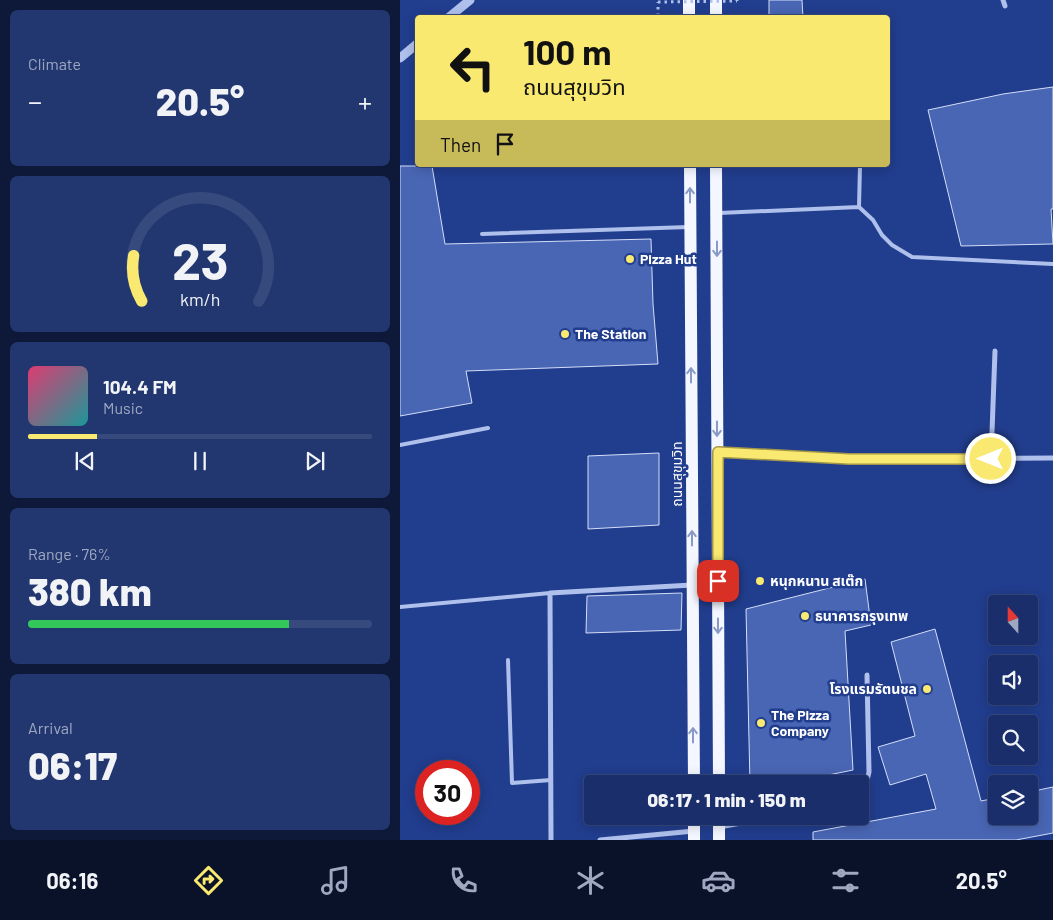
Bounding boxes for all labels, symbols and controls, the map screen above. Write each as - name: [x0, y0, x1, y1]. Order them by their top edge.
- text: 100 m: [523, 30, 612, 72]
- icon: left: [440, 35, 505, 100]
- text: Climate: [28, 54, 81, 73]
- text: ถนนสุขุมวิท: [523, 73, 626, 99]
- text: 20.5°: [156, 78, 244, 124]
- text: −: [28, 84, 42, 118]
- text: +: [358, 84, 372, 118]
- icon: arrive: [491, 130, 519, 158]
- text: Then: [440, 133, 481, 156]
- one-way arrow: [685, 187, 695, 204]
- text: 23: [172, 228, 228, 290]
- one-way arrow: [712, 240, 722, 256]
- place label: Pizza Hut: [640, 250, 697, 267]
- marker: Pizza Hut: [624, 253, 636, 265]
- text: km/h: [180, 288, 220, 310]
- place label: The Station: [575, 325, 646, 342]
- marker: The Station: [559, 328, 571, 340]
- one-way arrow: [686, 367, 696, 384]
- text: 104.4 FM: [103, 375, 177, 398]
- text: Music: [103, 398, 143, 417]
- one-way arrow: [712, 420, 722, 436]
- position arrow: [964, 432, 1016, 484]
- street label: ถนนสุขุมวิท: [668, 441, 686, 507]
- icon: previous: [71, 447, 99, 475]
- icon: pause: [186, 447, 214, 475]
- icon: next: [301, 447, 329, 475]
- one-way arrow: [687, 530, 697, 546]
- text: Range · 76%: [28, 544, 111, 563]
- pin: [697, 560, 739, 602]
- icon: arrive: [704, 567, 732, 595]
- text: 380 km: [28, 568, 152, 614]
- place label: หนุกหนาน สเต๊ก: [770, 572, 863, 590]
- marker: หนุกหนาน สเต๊ก: [754, 575, 766, 587]
- north arrow: [988, 595, 1038, 645]
- map controls: [988, 595, 1038, 825]
- place label: ธนาคารกรุงเทพ: [815, 607, 908, 625]
- marker: ธนาคารกรุงเทพ: [799, 610, 811, 622]
- one-way arrow: [713, 618, 723, 634]
- button: sound: [988, 655, 1038, 705]
- place label: โรงแรมรัตนชล: [829, 680, 917, 697]
- marker: โรงแรมรัตนชล: [921, 683, 933, 695]
- place label: The Pizza Company: [771, 706, 829, 739]
- button: search: [988, 715, 1038, 765]
- marker: The Pizza Company: [755, 717, 767, 729]
- text: Arrival: [28, 718, 73, 737]
- one-way arrow: [688, 727, 698, 744]
- text: 06:17: [28, 742, 117, 788]
- speed limit sign: 30: [415, 760, 480, 825]
- button: layers: [988, 775, 1038, 825]
- text: 06:17 · 1 min · 150 m: [647, 788, 806, 811]
- icon: directions: [191, 863, 226, 898]
- icon: music: [318, 863, 353, 898]
- icon: phone: [446, 863, 481, 898]
- icon: climate: [573, 863, 608, 898]
- icon: car: [701, 863, 736, 898]
- icon: filters: [828, 863, 863, 898]
- text: 06:16: [46, 867, 98, 893]
- text: 20.5°: [956, 867, 1007, 893]

